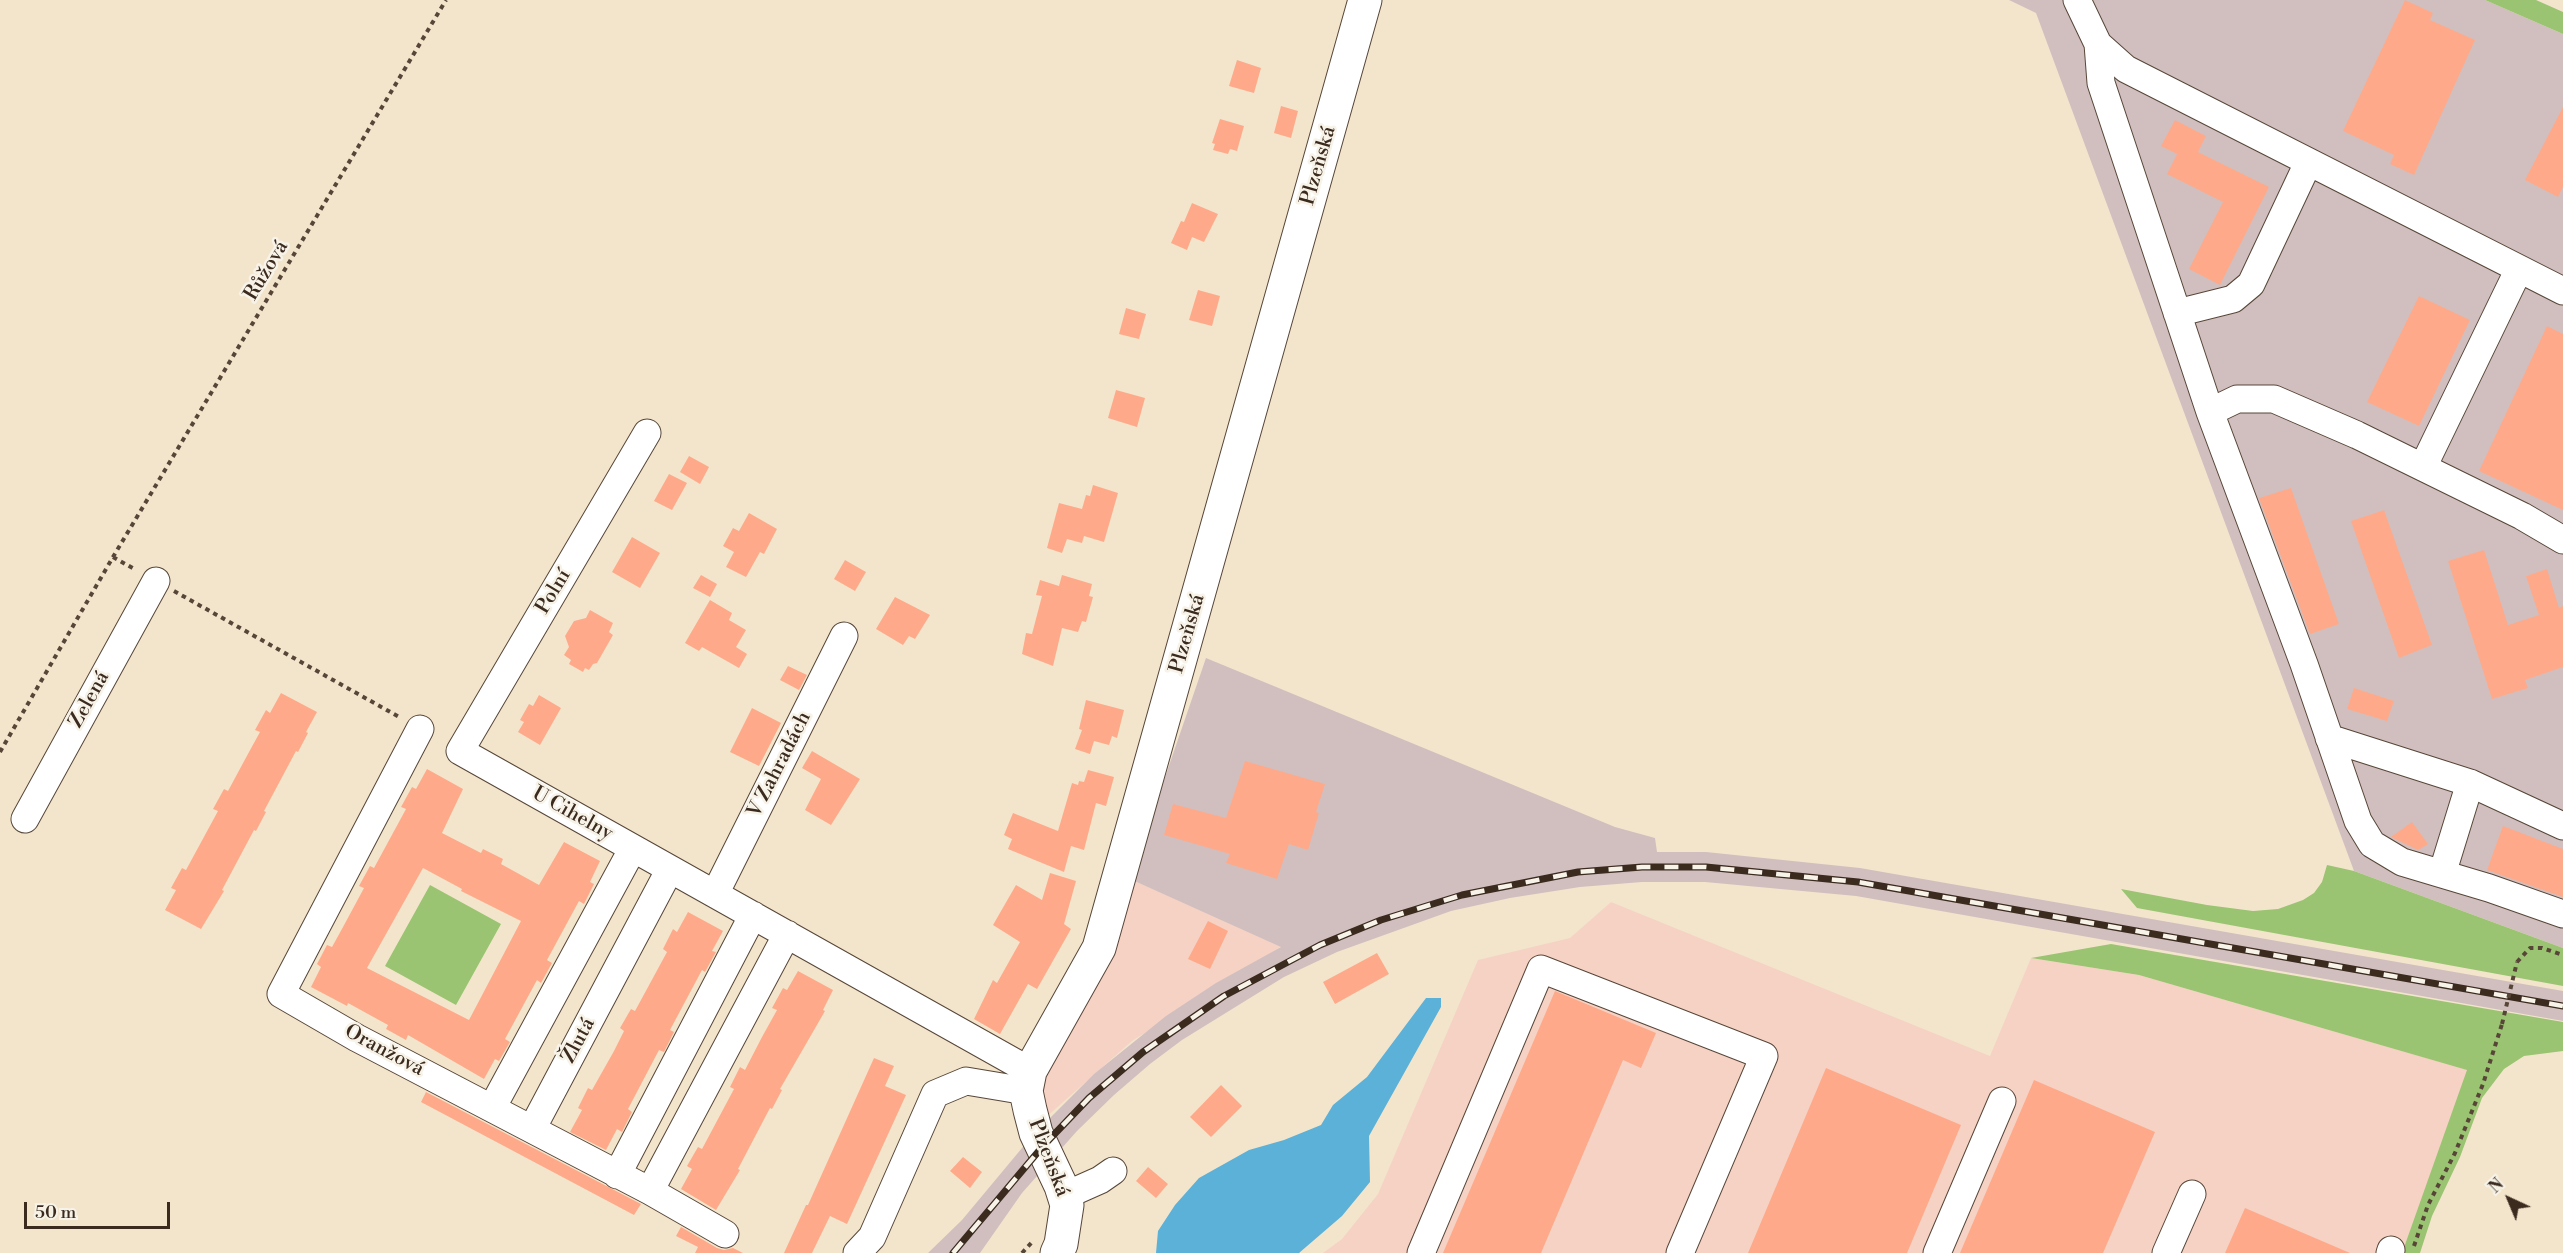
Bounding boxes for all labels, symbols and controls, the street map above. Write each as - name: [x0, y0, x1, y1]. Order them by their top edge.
- street label: Plzeňská: [1296, 124, 1342, 208]
- street label: Růžová: [240, 237, 294, 305]
- street label: Polní: [531, 565, 577, 619]
- street label: Plzeňská: [1165, 592, 1211, 676]
- street label: Zelená: [65, 667, 115, 733]
- street label: V Zahradách: [743, 708, 817, 822]
- street label: U Cihelny: [527, 782, 617, 846]
- street label: Žlutá: [557, 1014, 601, 1068]
- street label: Oranžová: [340, 1020, 428, 1082]
- street label: Plzeňská: [1022, 1116, 1074, 1200]
- north arrow: [2479, 1169, 2539, 1229]
- text: N: [2485, 1174, 2508, 1198]
- scale bar: [27, 1190, 172, 1228]
- text: 50 m: [35, 1201, 76, 1224]

